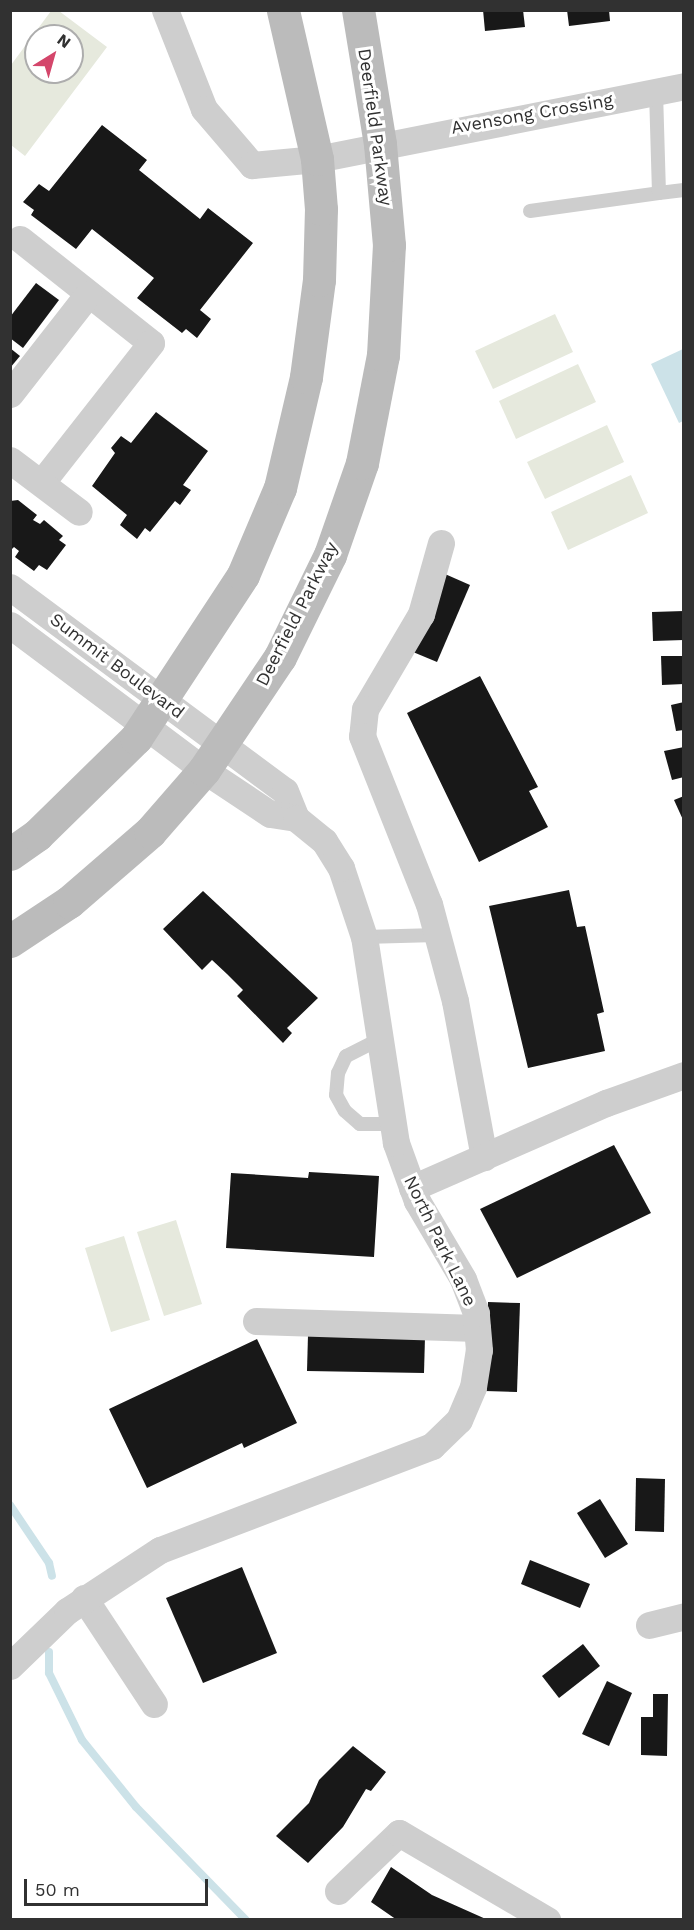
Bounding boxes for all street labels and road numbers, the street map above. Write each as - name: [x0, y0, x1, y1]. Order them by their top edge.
- street label: Deerfield Parkway: [353, 47, 397, 207]
- street label: Avensong Crossing: [449, 89, 615, 139]
- street label: Deerfield Parkway: [251, 538, 343, 690]
- street label: Summit Boulevard: [46, 609, 188, 723]
- street label: North Park Lane: [399, 1172, 481, 1310]

